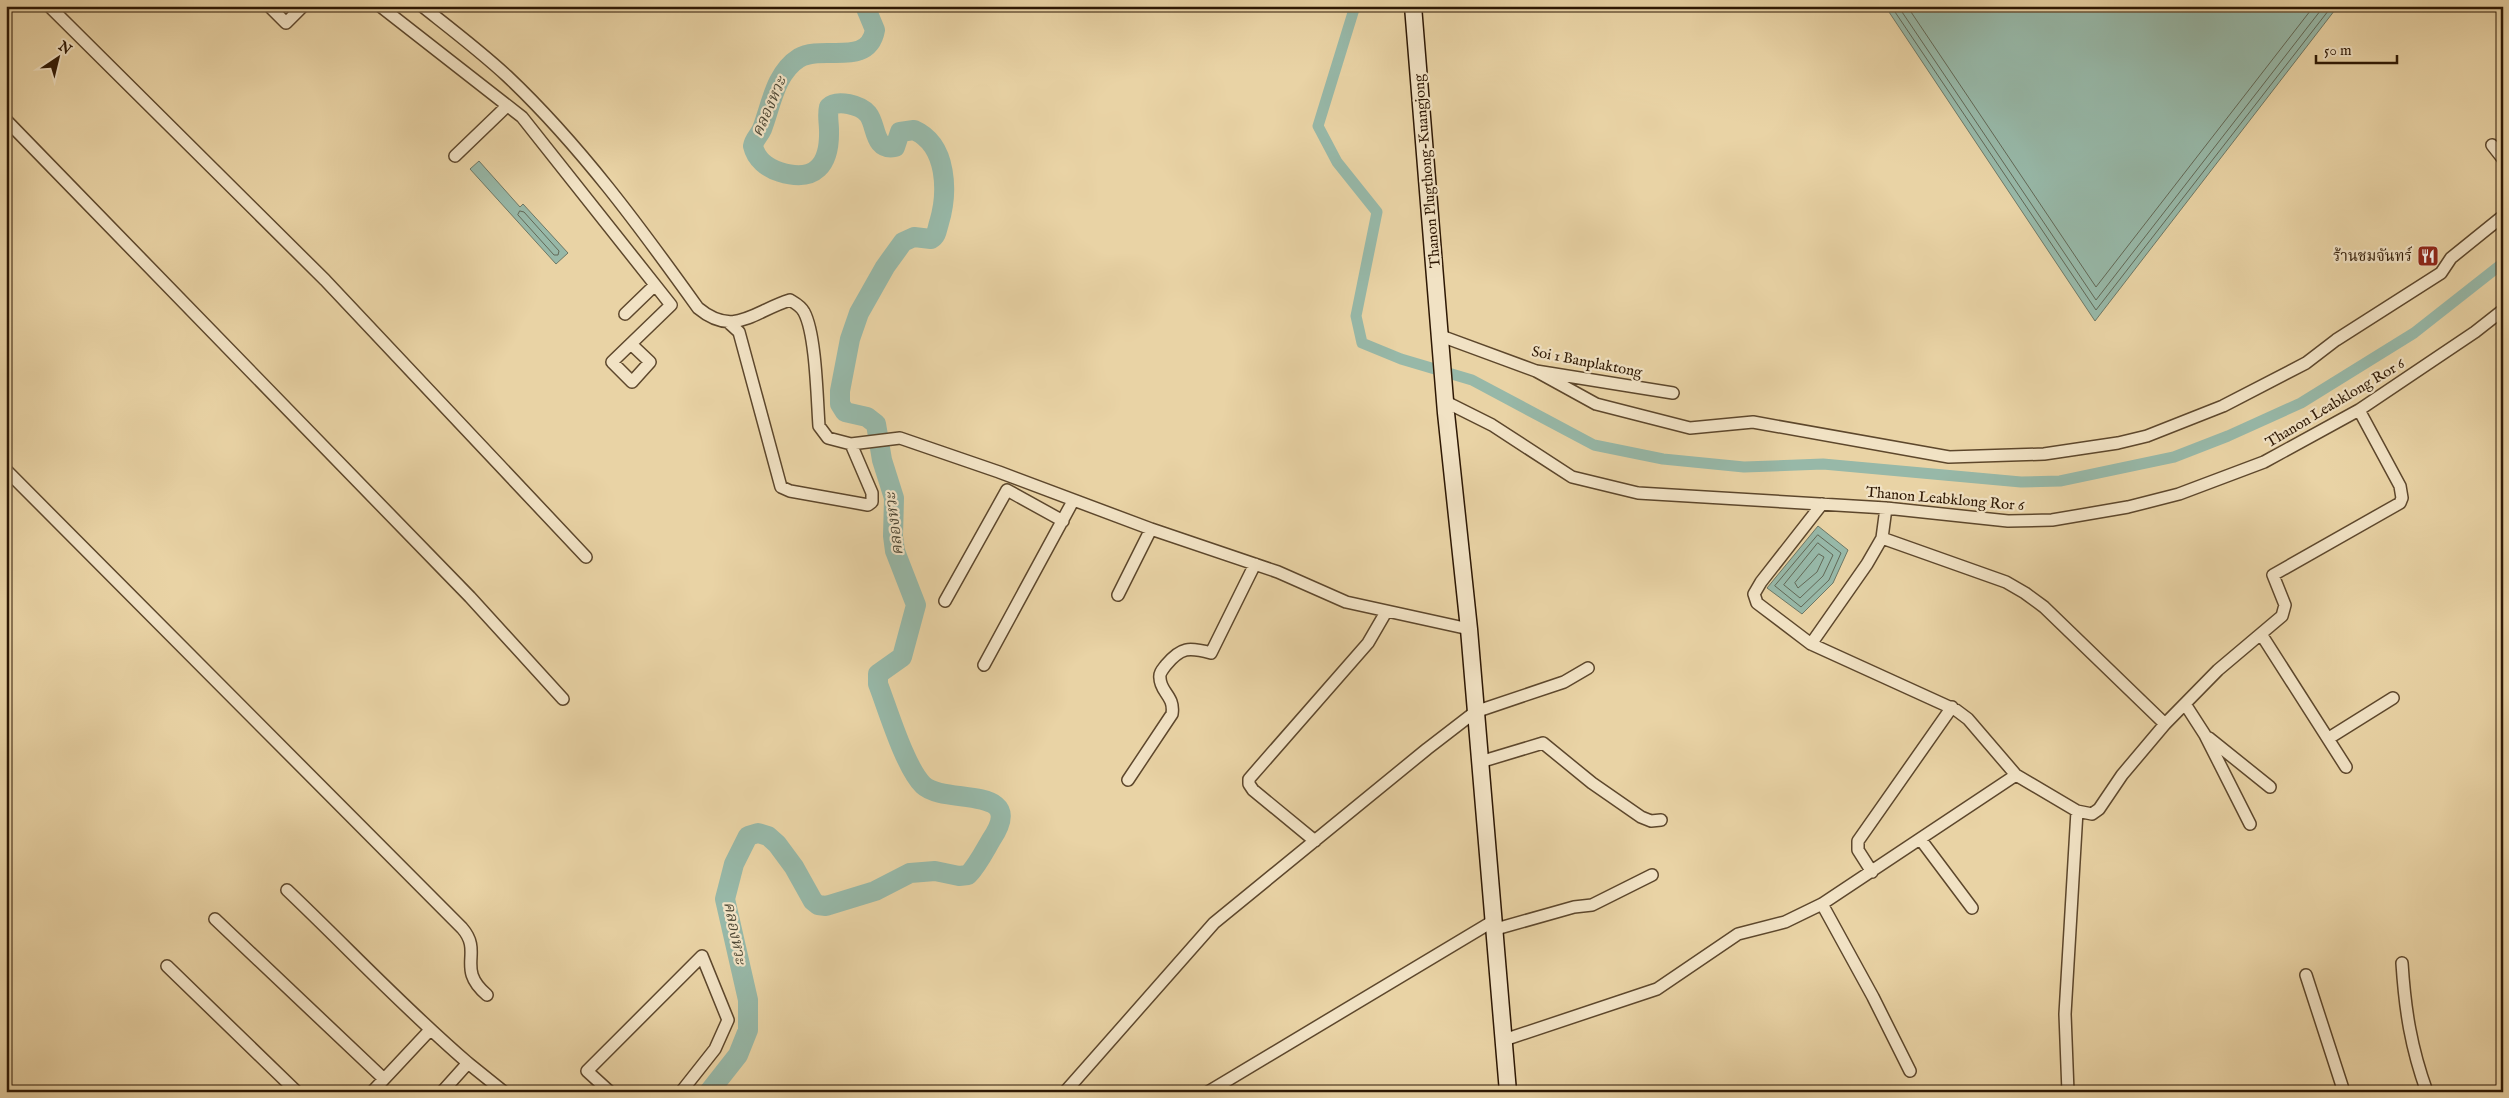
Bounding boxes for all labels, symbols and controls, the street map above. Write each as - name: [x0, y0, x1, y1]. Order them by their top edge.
- north arrow: [32, 32, 82, 82]
- scale bar: [2316, 32, 2398, 64]
- text: N: [54, 37, 75, 59]
- text: 50 m: [2324, 41, 2352, 60]
- street label: Thanon Plugthong-Kuangjong: [1409, 72, 1445, 269]
- water label: คลองหวะ: [748, 73, 792, 140]
- restaurant icon: ร้านชมจันทร์: [2416, 244, 2440, 268]
- place label: ร้านชมจันทร์: [2333, 246, 2413, 266]
- street label: Soi 1 Banplaktong: [1530, 342, 1645, 382]
- street label: Thanon Leabklong Ror 6: [2262, 354, 2409, 452]
- street label: Thanon Leabklong Ror 6: [1865, 483, 2026, 515]
- water label: คลองหวะ: [881, 490, 909, 556]
- water label: คลองหวะ: [718, 900, 750, 967]

